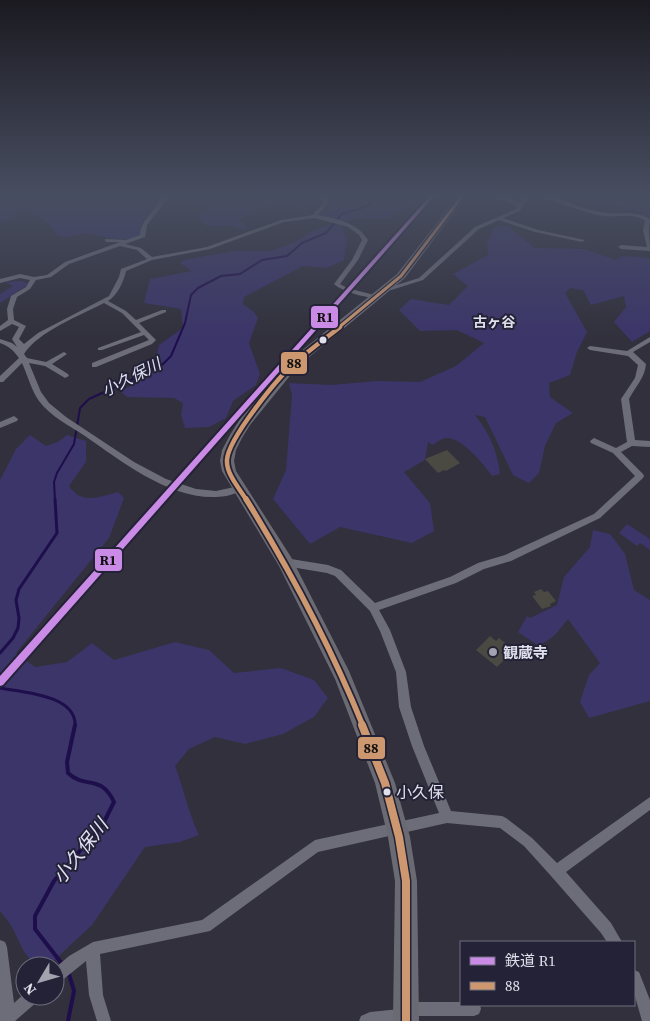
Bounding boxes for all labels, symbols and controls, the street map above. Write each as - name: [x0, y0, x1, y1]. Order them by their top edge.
- line badge: R1: [310, 305, 339, 329]
- text: R1: [316, 307, 334, 327]
- district label: 古ヶ谷: [473, 312, 516, 332]
- unlabelled marker: [318, 335, 328, 345]
- line badge: 88: [280, 351, 308, 375]
- water label: 小久保川: [97, 352, 166, 401]
- text: 88: [286, 353, 302, 373]
- line badge: R1: [94, 548, 123, 572]
- text: R1: [99, 550, 117, 570]
- place label: 観蔵寺: [503, 642, 548, 663]
- marker: 観蔵寺: [487, 646, 499, 658]
- line badge: 88: [357, 736, 386, 760]
- text: 88: [363, 738, 379, 758]
- place label: 小久保: [396, 781, 444, 803]
- marker: 小久保: [382, 787, 392, 797]
- water label: 小久保川: [46, 811, 115, 889]
- legend: [460, 941, 635, 1006]
- text: 鉄道 R1: [505, 950, 556, 971]
- north arrow: [15, 956, 65, 1006]
- text: 88: [505, 975, 520, 996]
- text: N: [19, 979, 41, 999]

